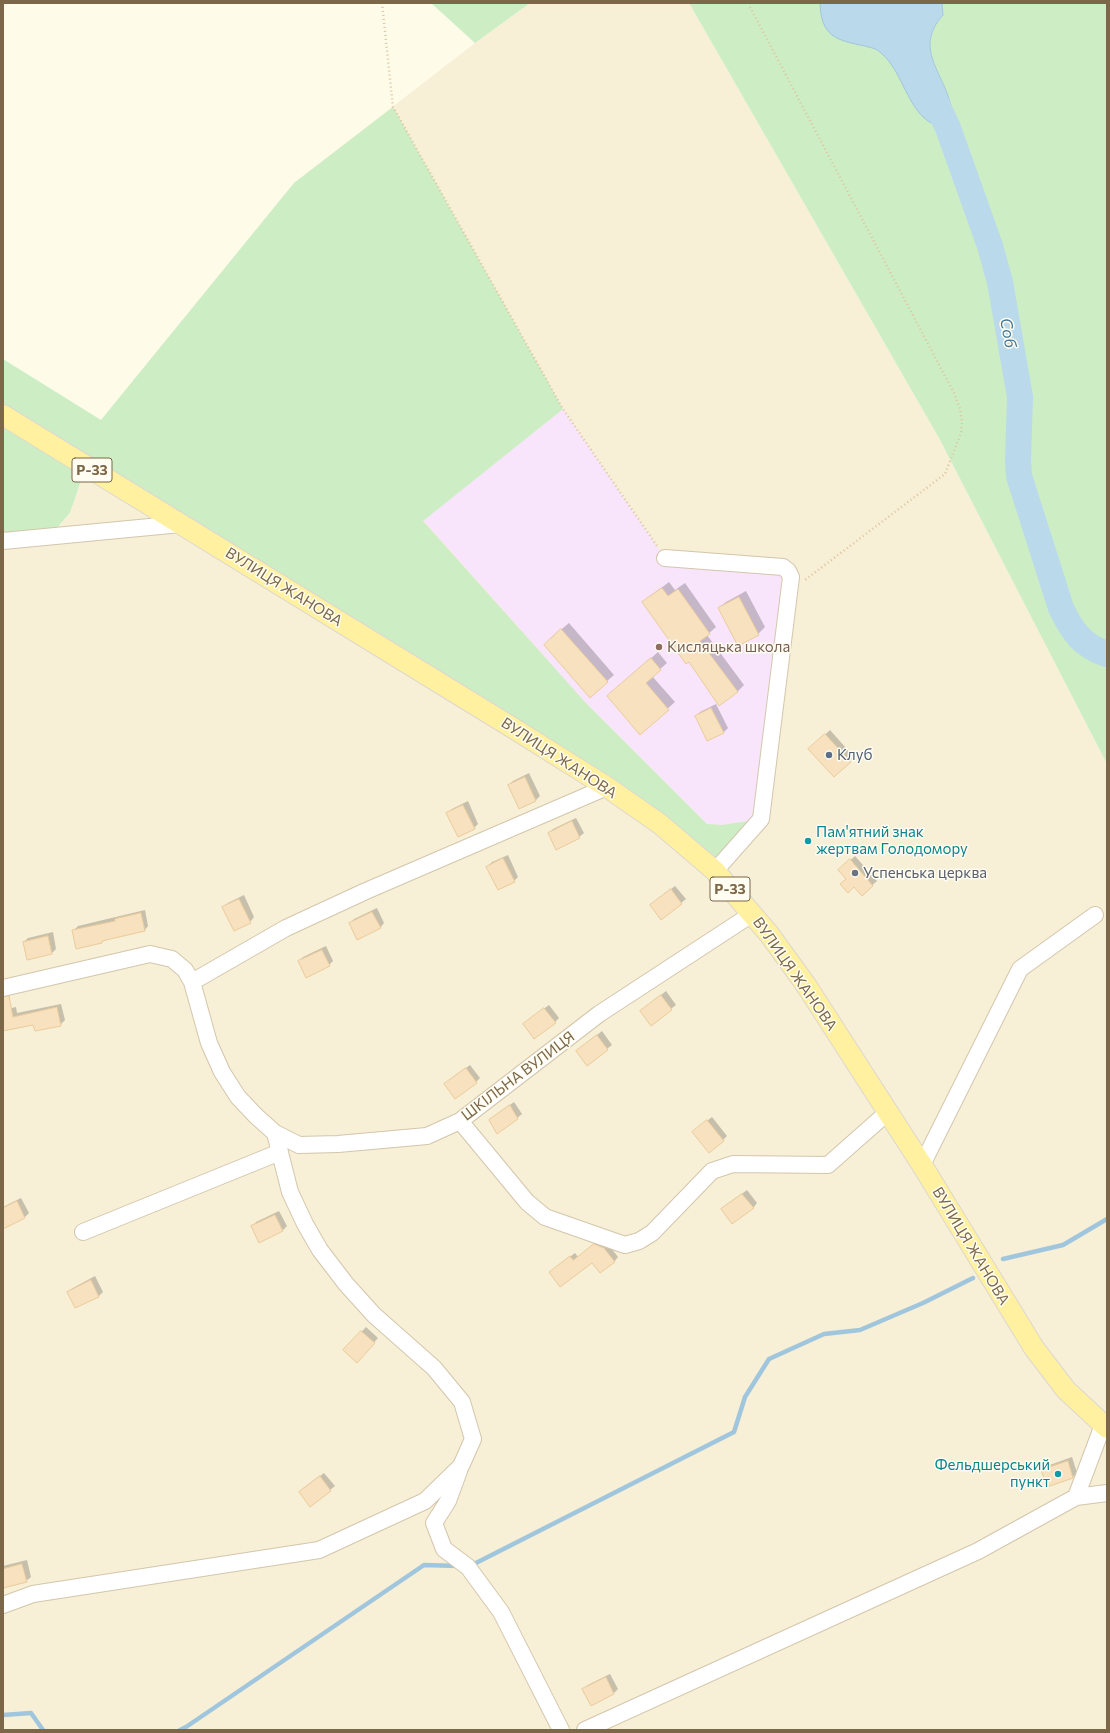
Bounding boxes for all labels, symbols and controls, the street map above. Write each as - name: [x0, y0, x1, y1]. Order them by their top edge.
- water label: Соб: [996, 316, 1020, 350]
- road number: Р-33: [72, 458, 112, 482]
- street label: ВУЛИЦЯ ЖАНОВА: [222, 544, 346, 630]
- place label: Кисляцька школа: [667, 638, 790, 656]
- marker: Кисляцька школа: [654, 642, 664, 652]
- street label: ВУЛИЦЯ ЖАНОВА: [498, 714, 620, 802]
- place label: Клуб: [837, 746, 873, 764]
- marker: Клуб: [824, 750, 834, 760]
- place label: Пам'ятний знак жертвам Голодомору: [816, 823, 968, 858]
- marker: Пам'ятний знак жертвам Голодомору: [803, 836, 813, 846]
- place label: Успенська церква: [863, 864, 987, 882]
- marker: Успенська церква: [850, 868, 860, 878]
- road number: Р-33: [710, 877, 750, 901]
- street label: ВУЛИЦЯ ЖАНОВА: [749, 914, 841, 1034]
- street label: ШКІЛЬНА ВУЛИЦЯ: [458, 1027, 578, 1125]
- street label: ВУЛИЦЯ ЖАНОВА: [929, 1184, 1013, 1308]
- place label: Фельдшерський пункт: [935, 1456, 1050, 1491]
- marker: Фельдшерський пункт: [1053, 1469, 1063, 1479]

